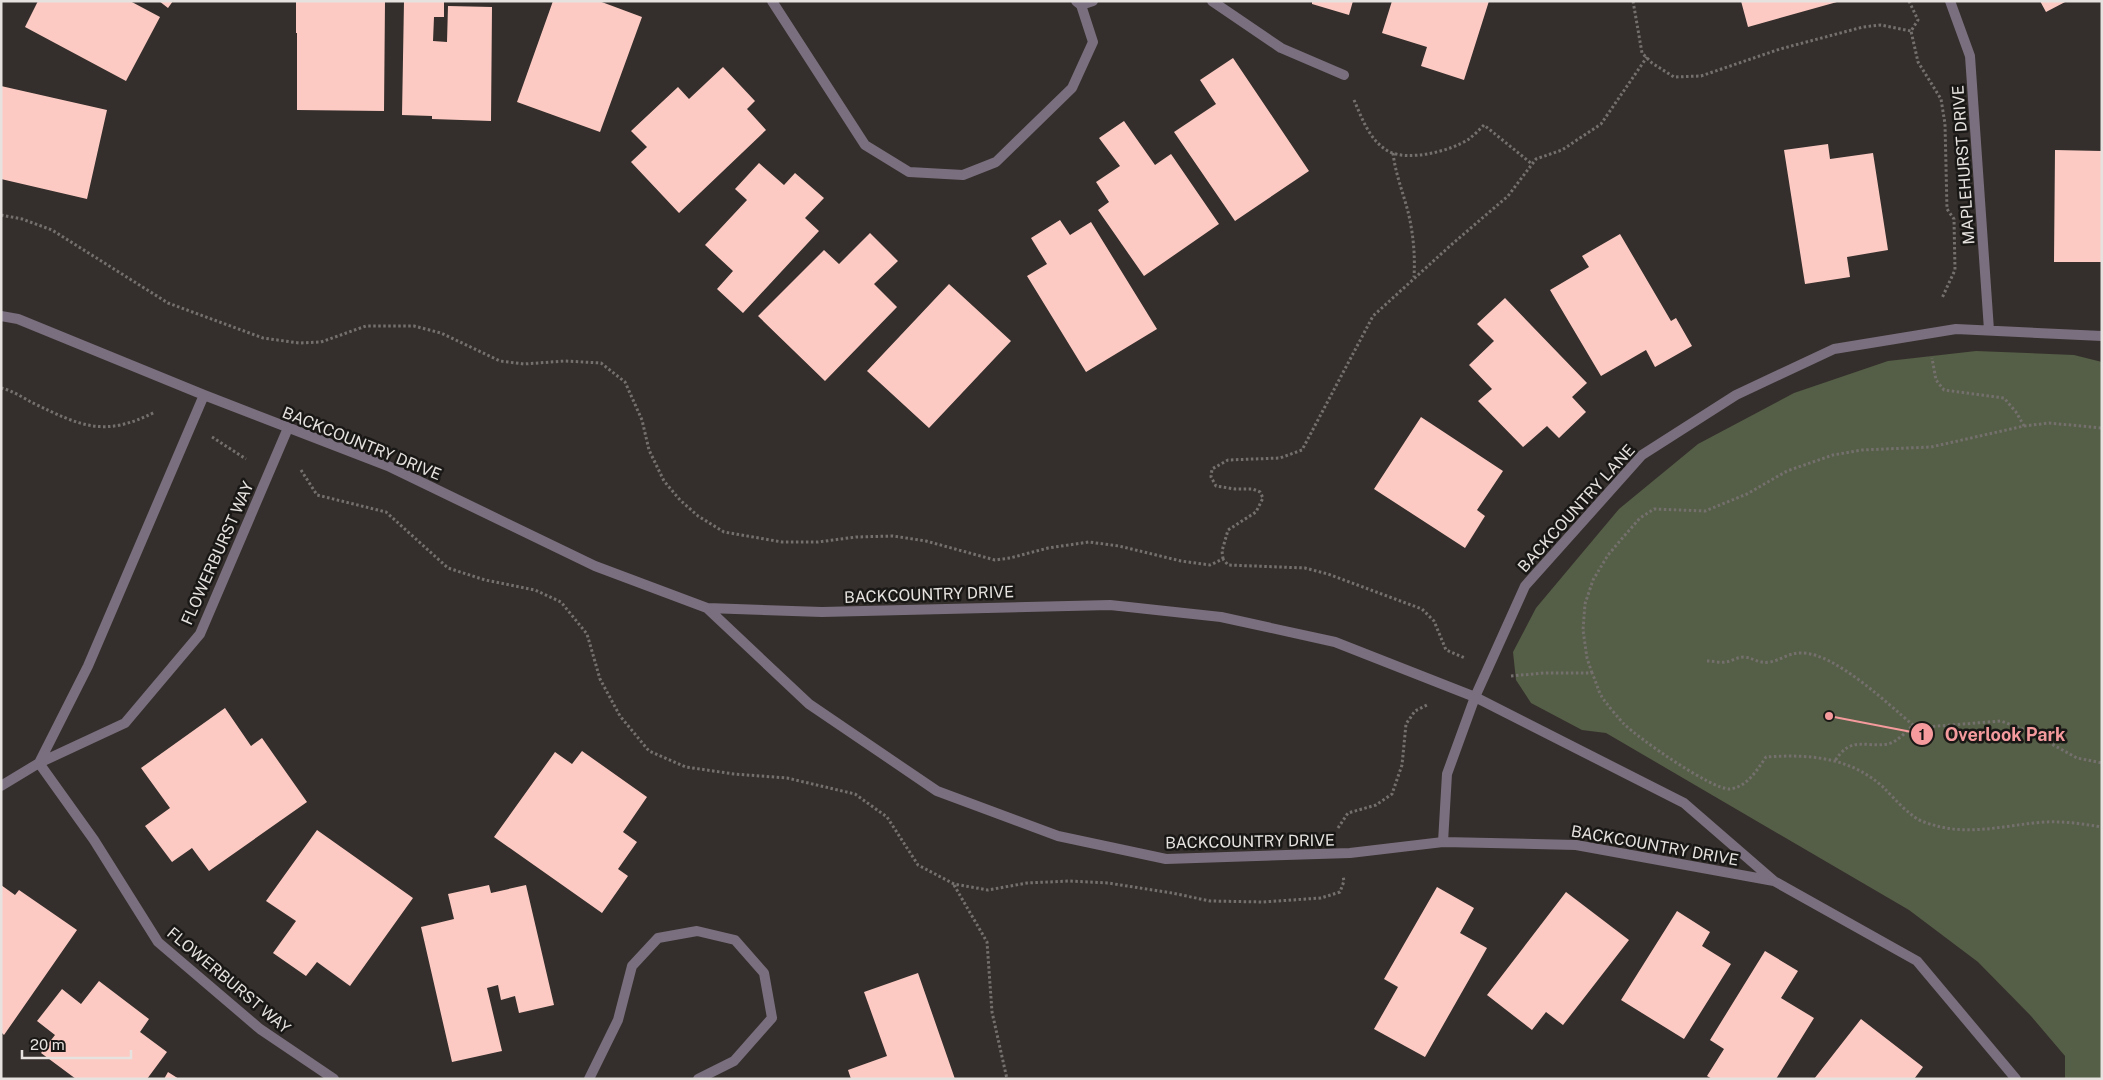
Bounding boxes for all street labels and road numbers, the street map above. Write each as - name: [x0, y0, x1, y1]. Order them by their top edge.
- street label: MAPLEHURST DRIVE: [1948, 85, 1979, 245]
- street label: BACKCOUNTRY DRIVE: [280, 403, 444, 484]
- street label: BACKCOUNTRY LANE: [1514, 440, 1639, 576]
- street label: FLOWERBURST WAY: [177, 478, 258, 628]
- street label: BACKCOUNTRY DRIVE: [844, 582, 1014, 607]
- street label: BACKCOUNTRY DRIVE: [1570, 821, 1740, 870]
- street label: BACKCOUNTRY DRIVE: [1165, 831, 1335, 852]
- street label: FLOWERBURST WAY: [163, 923, 294, 1038]

